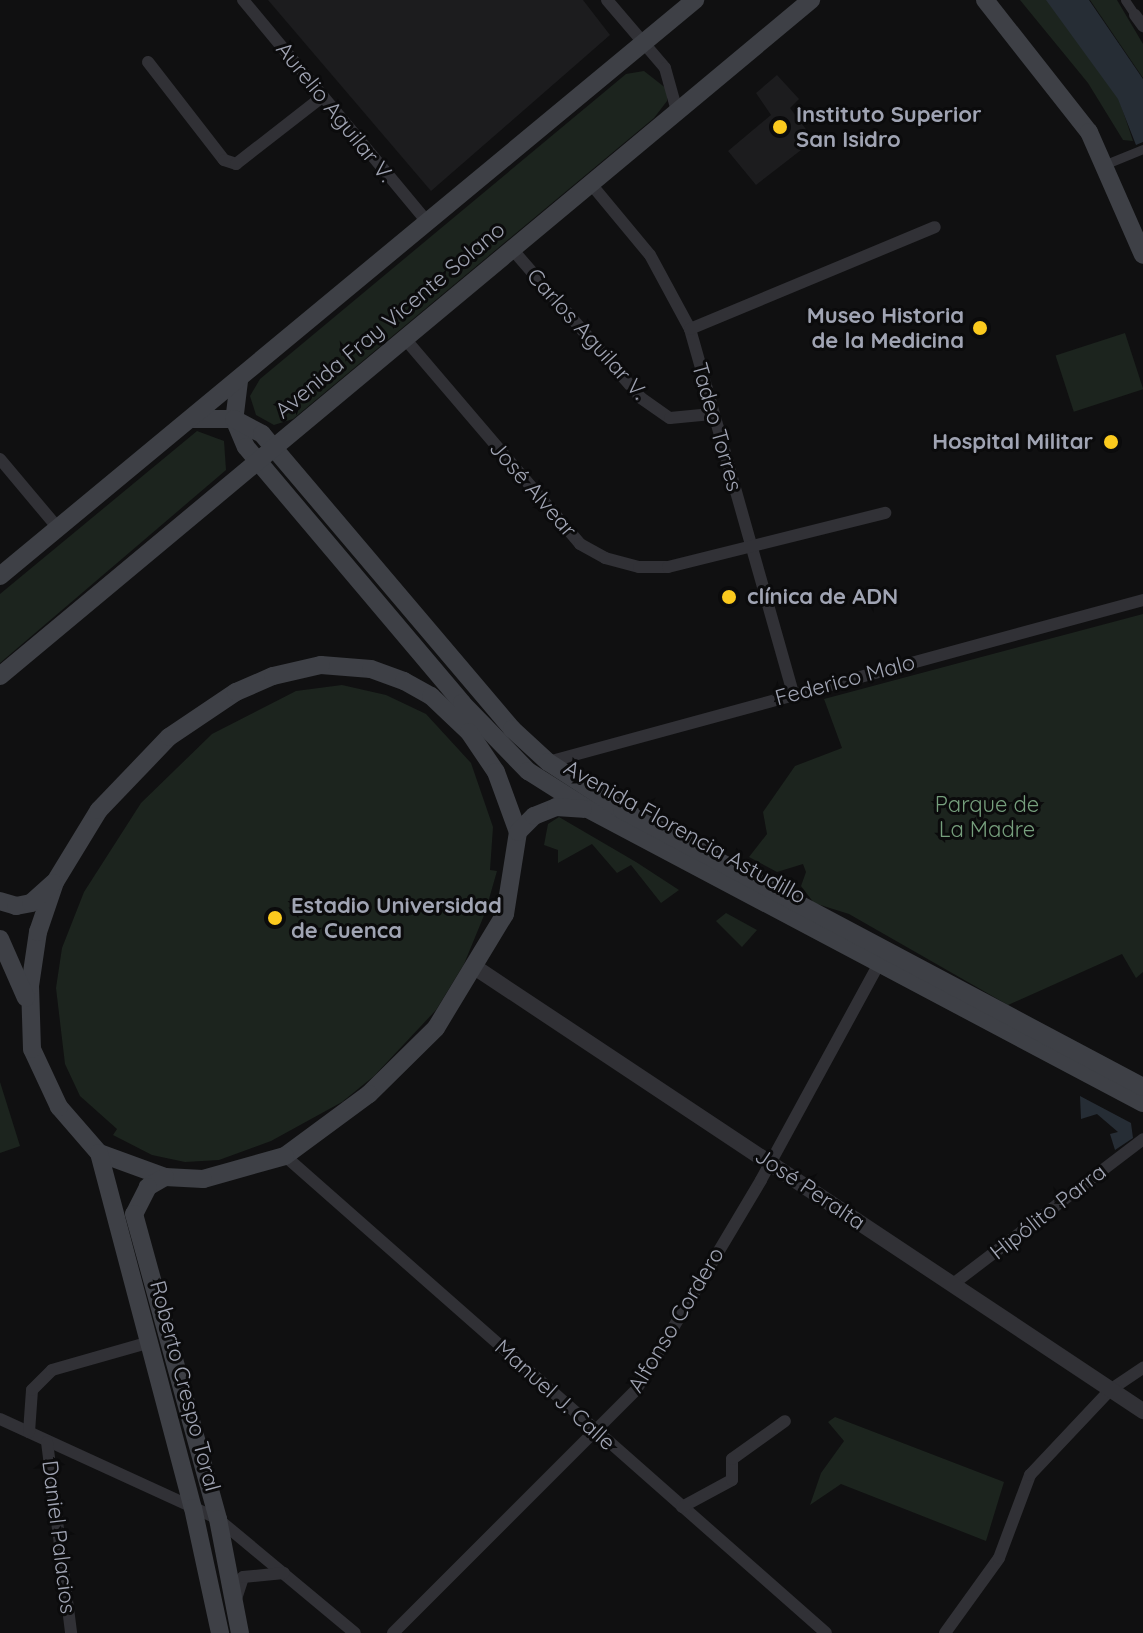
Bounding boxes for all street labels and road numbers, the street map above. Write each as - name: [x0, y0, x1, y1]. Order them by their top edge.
- street label: Aurelio Aguilar V.: [270, 37, 400, 187]
- street label: Avenida Fray Vicente Solano: [270, 216, 510, 424]
- street label: Carlos Aguilar V.: [521, 263, 653, 405]
- street label: Tadeo Torres: [686, 360, 748, 494]
- street label: José Alvear: [484, 435, 582, 543]
- street label: Federico Malo: [772, 649, 918, 711]
- street label: Avenida Florencia Astudillo: [559, 754, 811, 910]
- street label: José Peralta: [750, 1142, 870, 1236]
- street label: Hipólito Parra: [985, 1159, 1111, 1265]
- street label: Alfonso Cordero: [622, 1243, 730, 1397]
- street label: Roberto Crespo Toral: [144, 1278, 226, 1494]
- street label: Manuel J. Calle: [489, 1334, 621, 1456]
- street label: Daniel Palacios: [36, 1459, 82, 1615]

